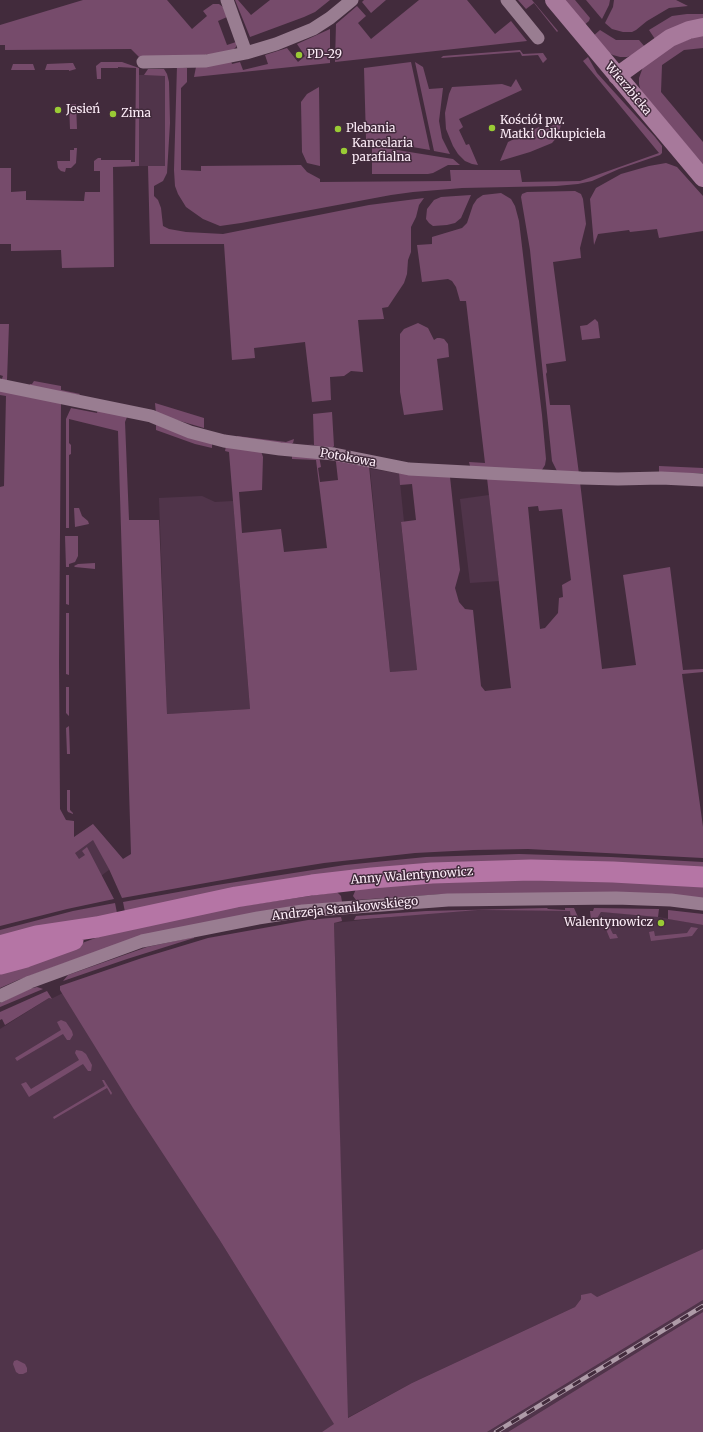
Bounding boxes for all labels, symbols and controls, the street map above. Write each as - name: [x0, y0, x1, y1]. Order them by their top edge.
- place label: PD-29: [307, 48, 342, 62]
- marker: PD-29: [294, 50, 304, 60]
- street label: Wierzbicka: [602, 60, 654, 118]
- place label: Jesień: [66, 103, 100, 117]
- marker: Jesień: [53, 105, 63, 115]
- place label: Zima: [121, 107, 151, 121]
- marker: Zima: [108, 109, 118, 119]
- place label: Kościół pw. Matki Odkupiciela: [500, 114, 606, 142]
- place label: Plebania: [346, 122, 395, 136]
- marker: Kościół pw. Matki Odkupiciela: [487, 123, 497, 133]
- marker: Plebania: [333, 124, 343, 134]
- place label: Kancelaria parafialna: [352, 137, 413, 165]
- marker: Kancelaria parafialna: [339, 146, 349, 156]
- street label: Potokowa: [319, 446, 377, 470]
- street label: Anny Walentynowicz: [350, 865, 474, 887]
- street label: Andrzeja Stanikowskiego: [271, 894, 419, 924]
- place label: Walentynowicz: [564, 916, 653, 930]
- marker: Walentynowicz: [656, 918, 666, 928]

